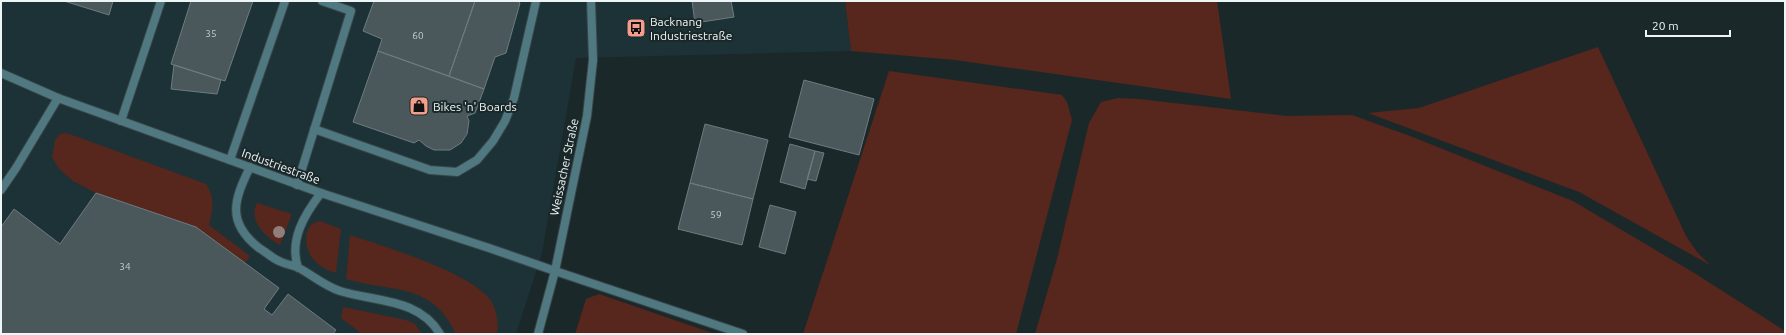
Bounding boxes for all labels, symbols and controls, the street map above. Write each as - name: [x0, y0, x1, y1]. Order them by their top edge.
- scale bar: [1646, 12, 1730, 38]
- place label: Backnang Industriestraße: [650, 15, 732, 42]
- bus stop icon: Backnang Industriestraße: [625, 17, 647, 39]
- text: 20 m: [1652, 19, 1679, 32]
- house number: 35: [205, 28, 217, 39]
- house number: 60: [412, 30, 424, 41]
- shop icon: Bikes 'n' Boards: [408, 95, 430, 117]
- place label: Bikes 'n' Boards: [433, 100, 517, 113]
- street label: Weissacher Straße: [547, 117, 581, 217]
- street label: Industriestraße: [240, 146, 322, 186]
- house number: 59: [710, 209, 722, 220]
- house number: 34: [119, 261, 131, 272]

